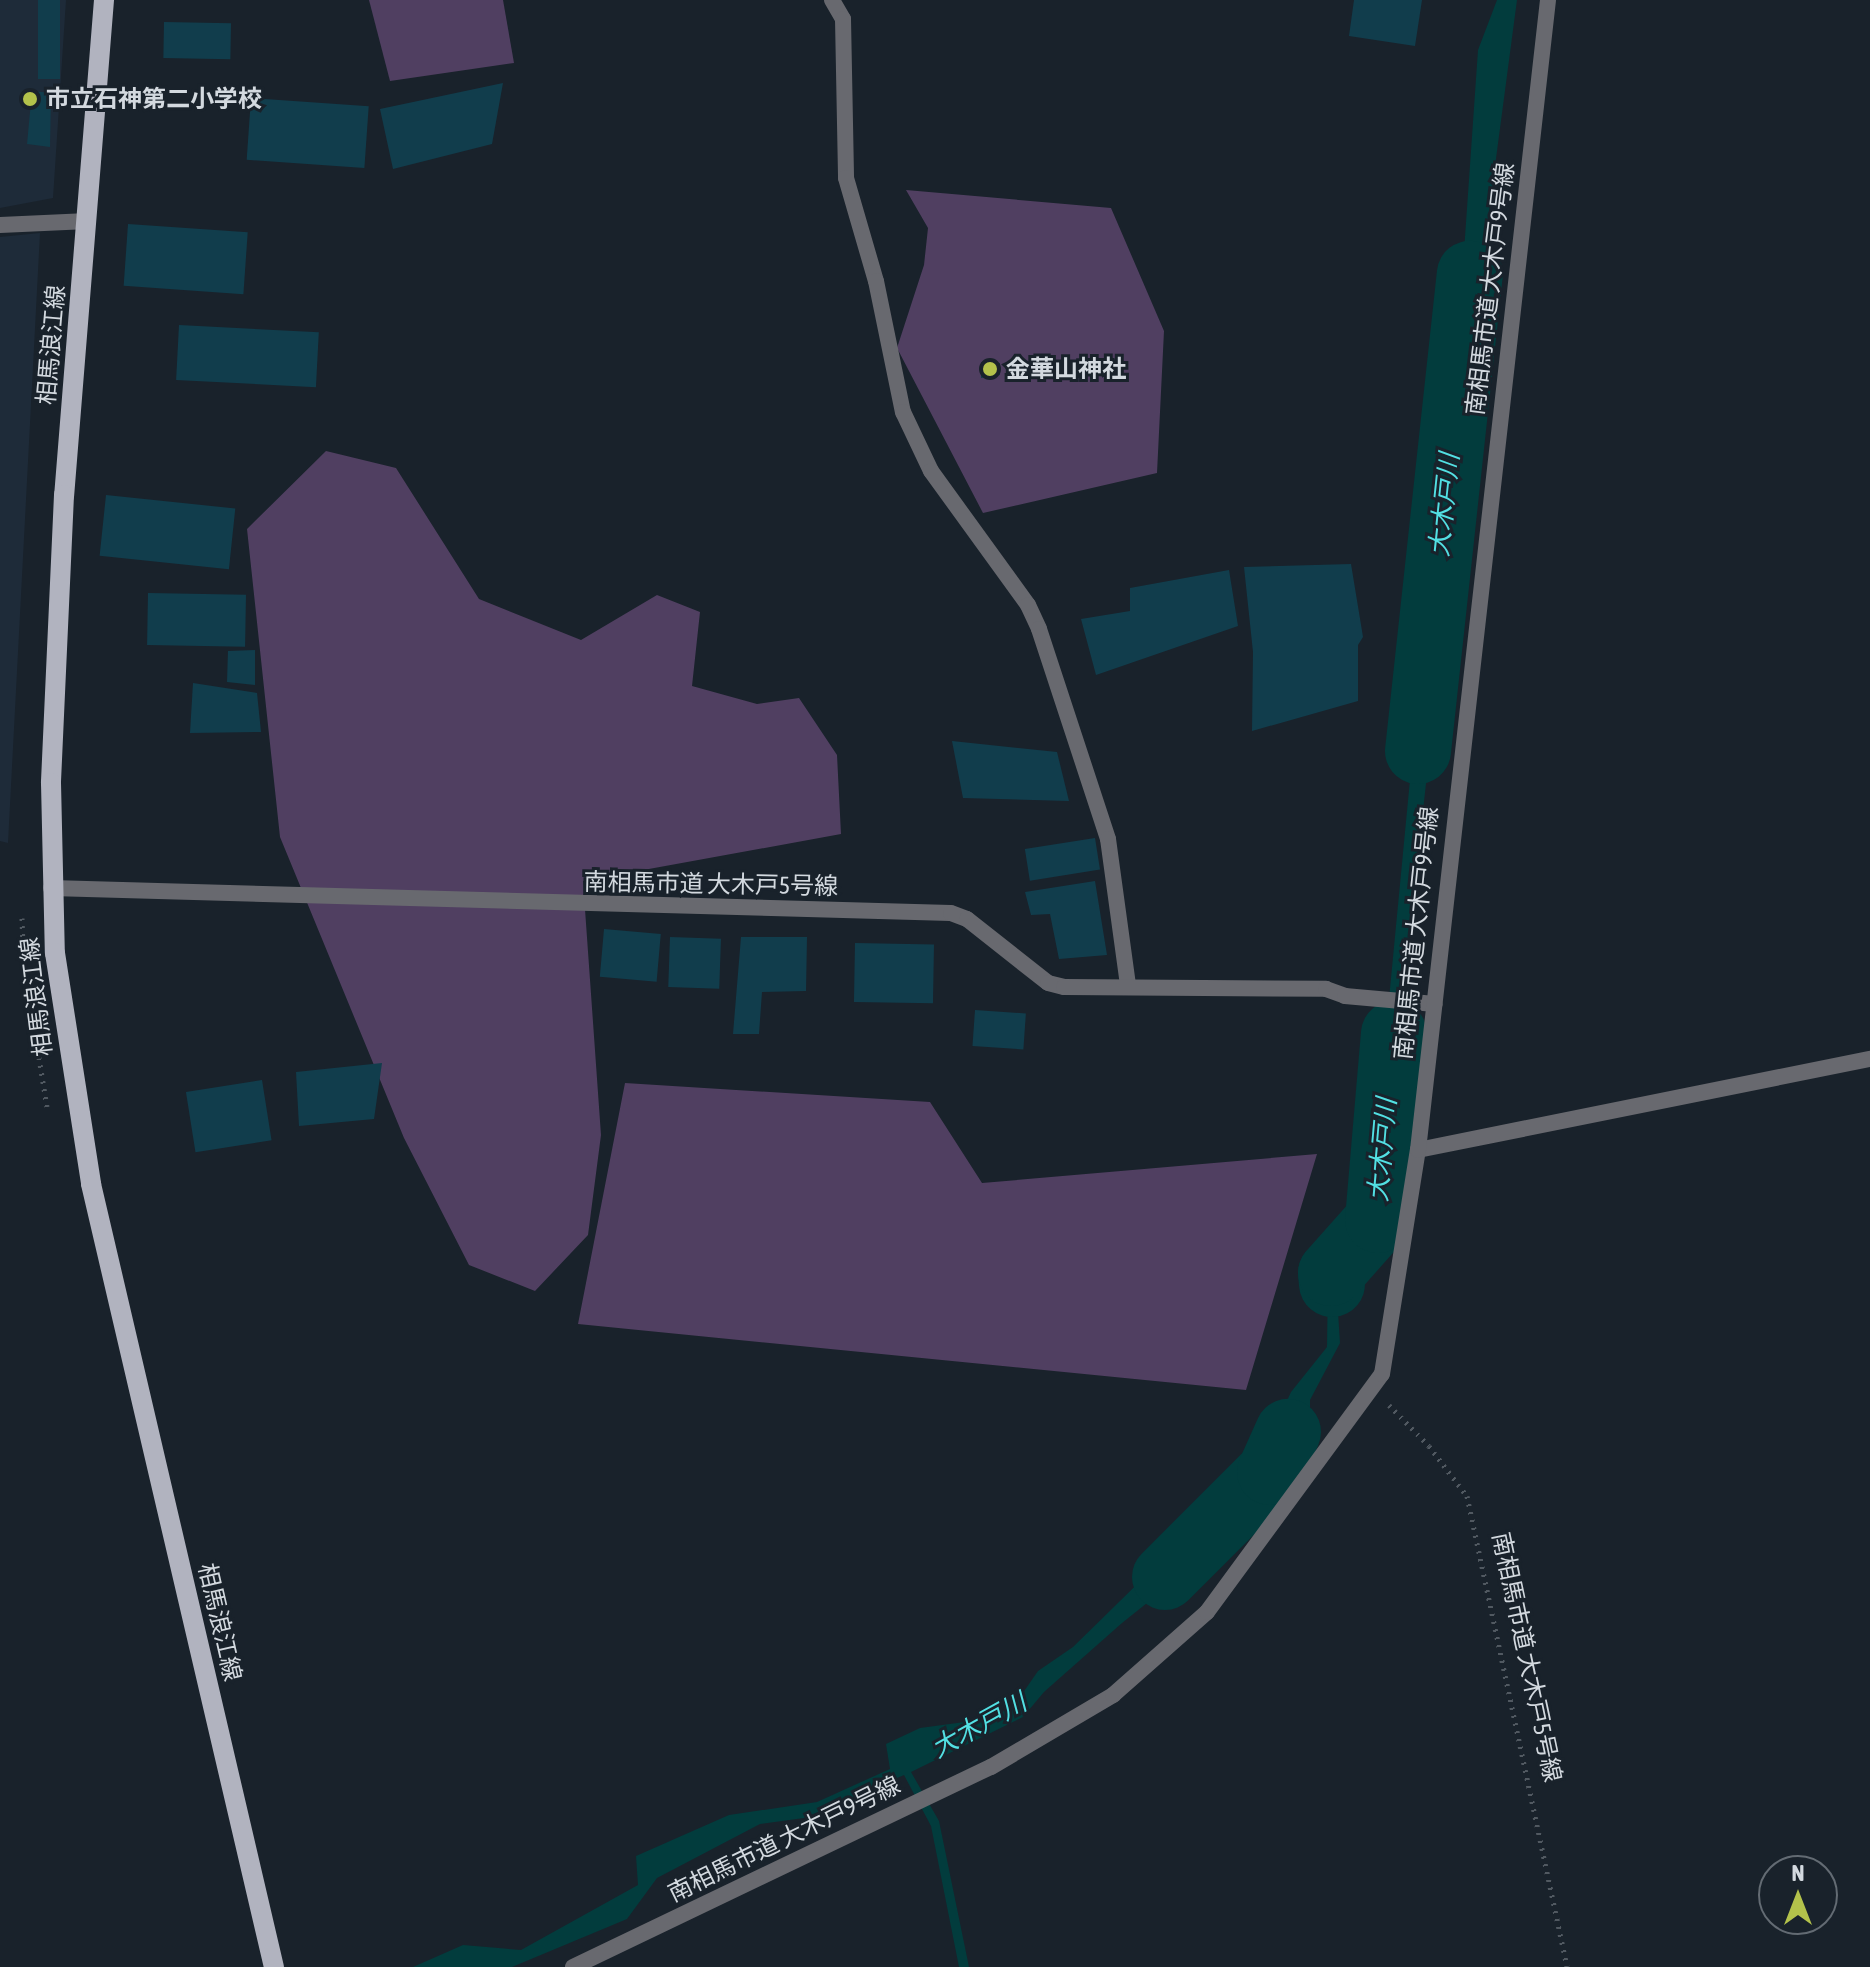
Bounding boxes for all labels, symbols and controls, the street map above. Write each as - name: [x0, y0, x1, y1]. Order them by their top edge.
- place label: 市立石神第二小学校: [46, 85, 262, 113]
- marker: 市立石神第二小学校: [21, 90, 39, 108]
- street label: 南相馬市道 大木戸9号線: [1460, 161, 1520, 417]
- street label: 相馬浪江線: [31, 284, 71, 406]
- place label: 金華山神社: [1006, 355, 1126, 383]
- marker: 金華山神社: [981, 360, 999, 378]
- water label: 大木戸川: [1424, 452, 1466, 558]
- street label: 南相馬市道 大木戸9号線: [1388, 805, 1444, 1061]
- street label: 南相馬市道 大木戸5号線: [583, 867, 839, 901]
- street label: 相馬浪江線: [14, 936, 58, 1058]
- water label: 大木戸川: [1363, 1097, 1403, 1203]
- street label: 南相馬市道 大木戸5号線: [1486, 1530, 1568, 1784]
- street label: 相馬浪江線: [192, 1560, 248, 1684]
- water label: 大木戸川: [926, 1687, 1032, 1765]
- street label: 南相馬市道 大木戸9号線: [663, 1770, 905, 1908]
- north arrow: [1758, 1855, 1838, 1935]
- text: N: [1792, 1860, 1804, 1886]

